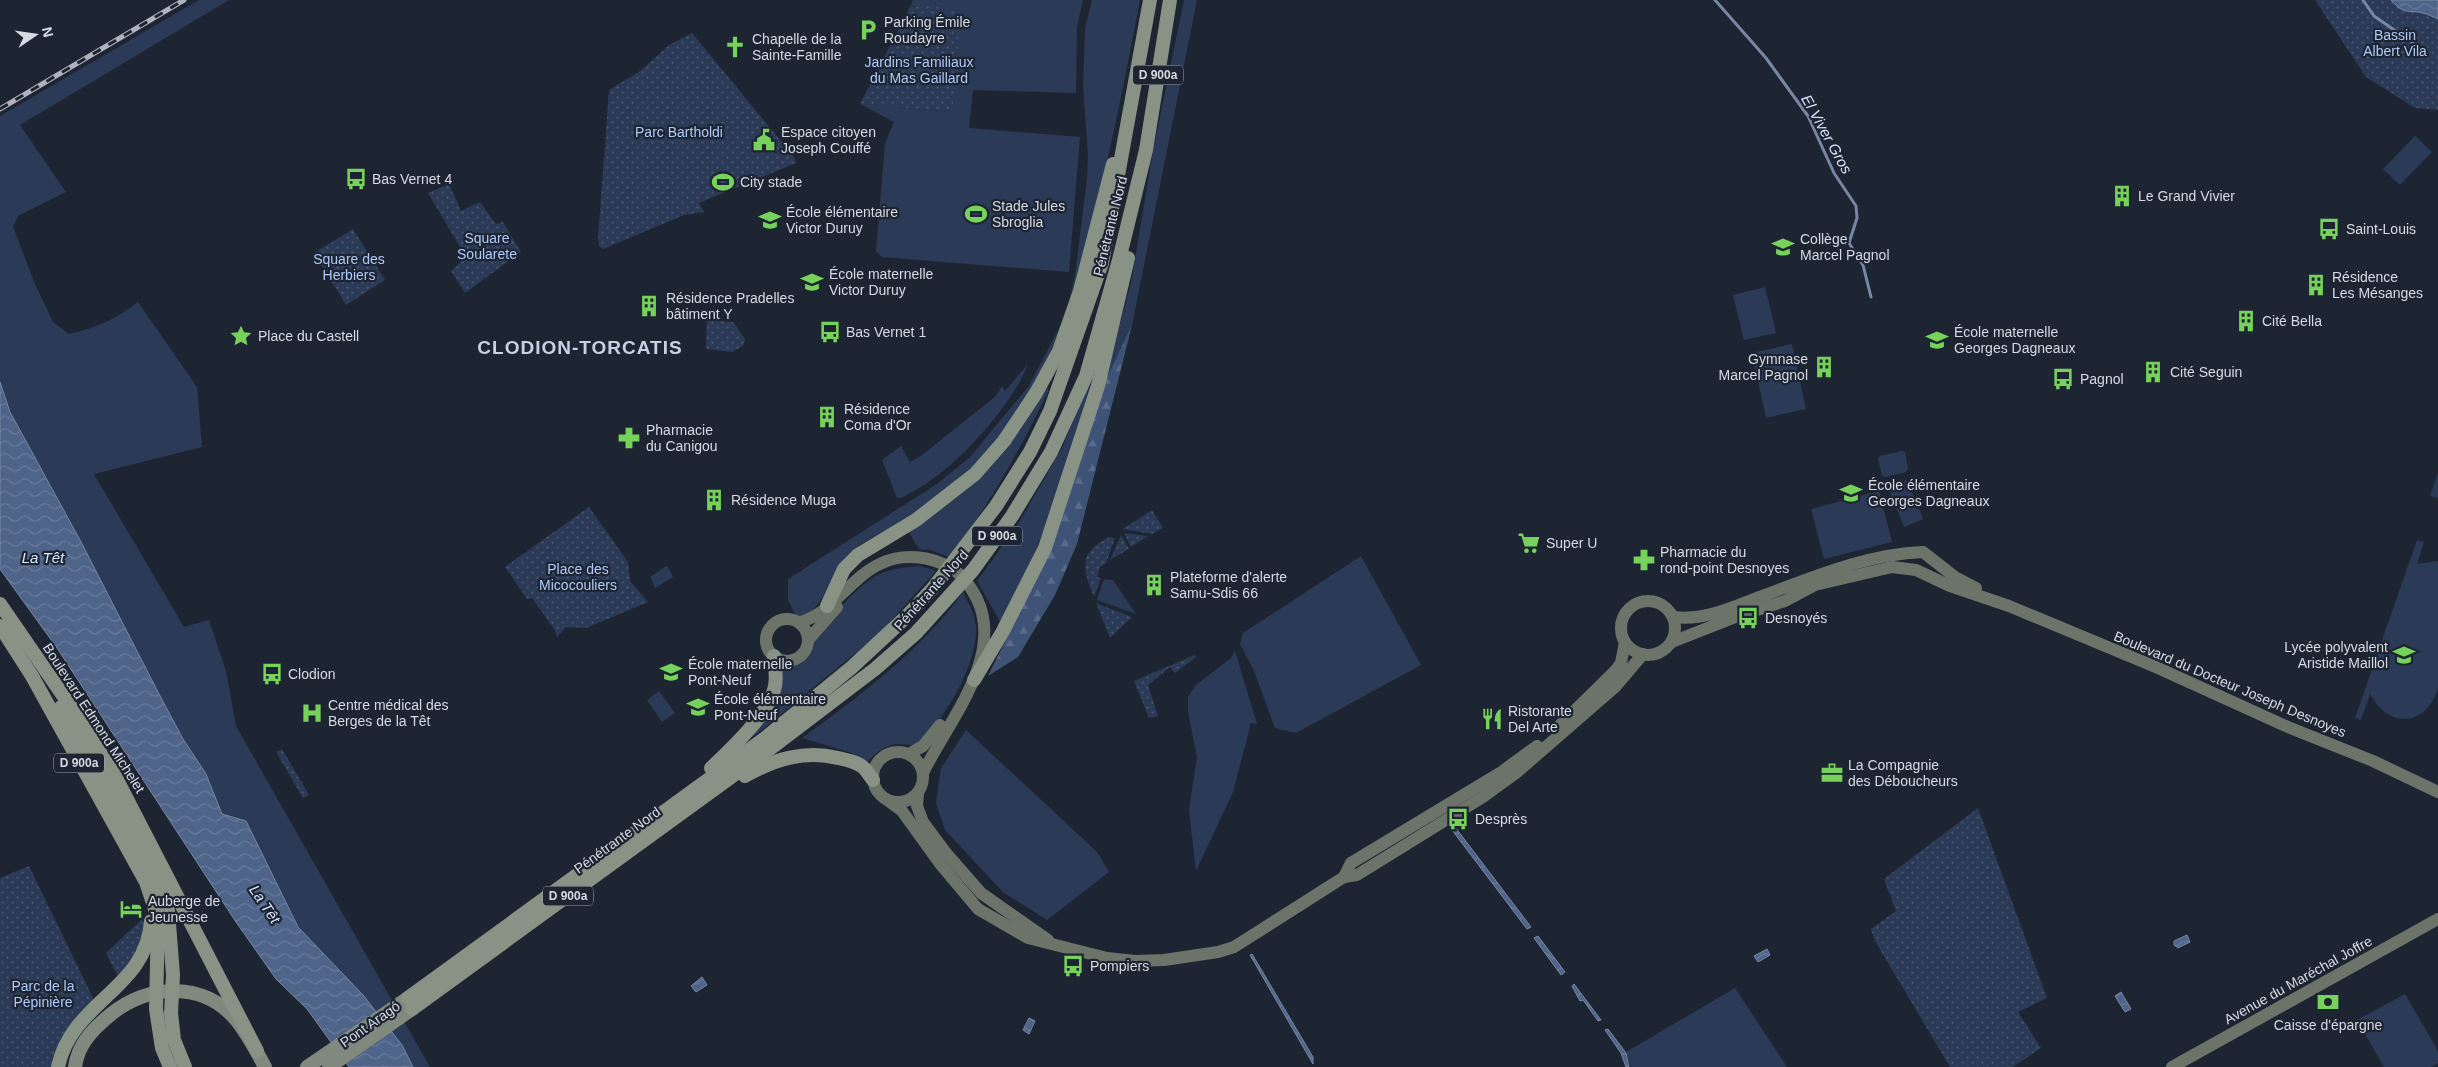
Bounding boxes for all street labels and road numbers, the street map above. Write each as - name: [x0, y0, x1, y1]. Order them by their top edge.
- road number: D 900a: [1133, 66, 1183, 84]
- street label: Pénétrante Nord: [1090, 174, 1130, 278]
- road number: D 900a: [972, 526, 1022, 546]
- street label: Pénétrante Nord: [891, 546, 971, 634]
- street label: Boulevard du Docteur Joseph Desnoyes: [2112, 628, 2348, 740]
- street label: Boulevard Edmond Michelet: [40, 640, 148, 796]
- road number: D 900a: [54, 754, 104, 772]
- street label: Pénétrante Nord: [571, 803, 663, 877]
- road number: D 900a: [543, 886, 593, 906]
- street label: Avenue du Maréchal Joffre: [2221, 932, 2375, 1027]
- street label: Pont Aragó: [337, 997, 403, 1050]

